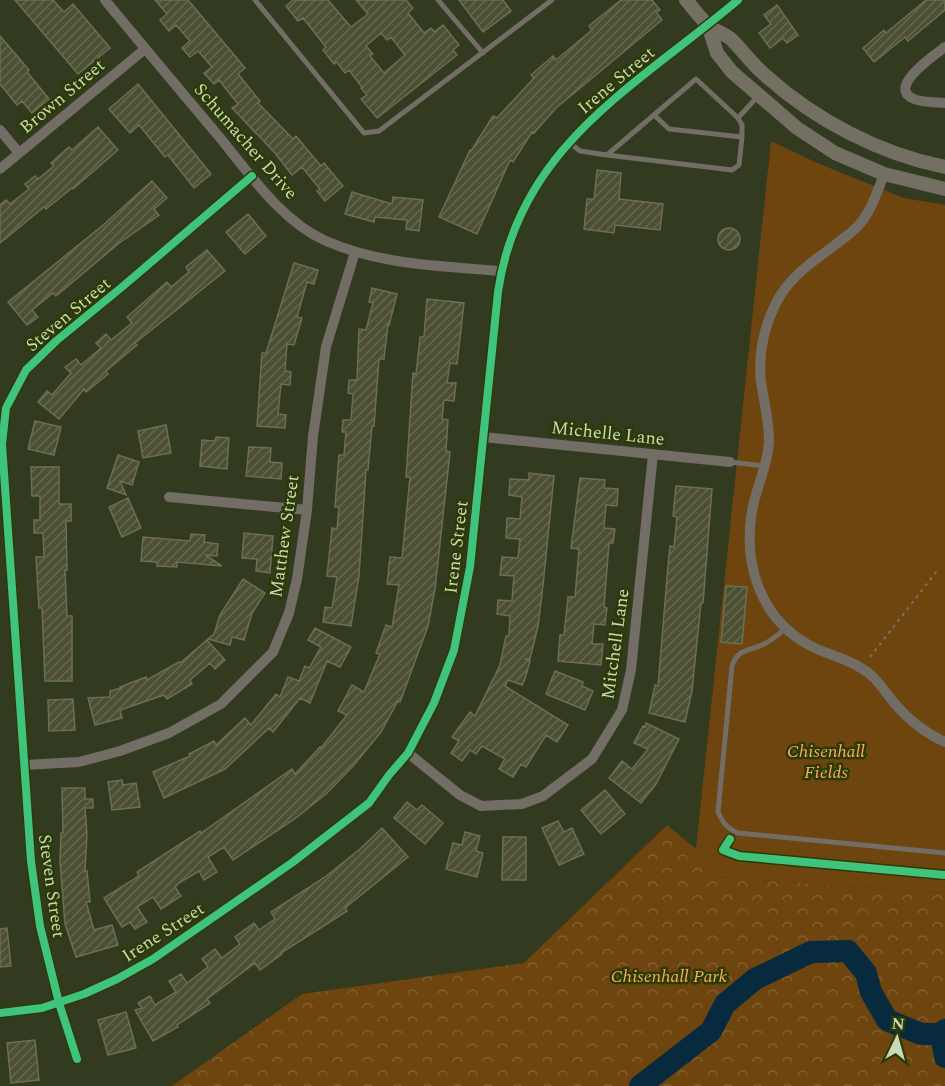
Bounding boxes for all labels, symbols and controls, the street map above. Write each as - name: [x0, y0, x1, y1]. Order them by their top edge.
- street label: Irene Street: [572, 40, 661, 121]
- street label: Brown Street: [14, 52, 111, 140]
- street label: Schumacher Drive: [187, 77, 304, 206]
- street label: Steven Street: [20, 270, 117, 358]
- street label: Michelle Lane: [550, 414, 666, 453]
- street label: Matthew Street: [263, 473, 306, 599]
- street label: Irene Street: [437, 499, 476, 595]
- street label: Mitchell Lane: [594, 587, 637, 701]
- park label: Chisenhall Fields: [787, 738, 865, 786]
- street label: Steven Street: [31, 833, 72, 940]
- street label: Irene Street: [117, 896, 210, 969]
- park label: Chisenhall Park: [611, 963, 728, 990]
- north arrow: [867, 1008, 927, 1068]
- text: N: [891, 1012, 906, 1037]

